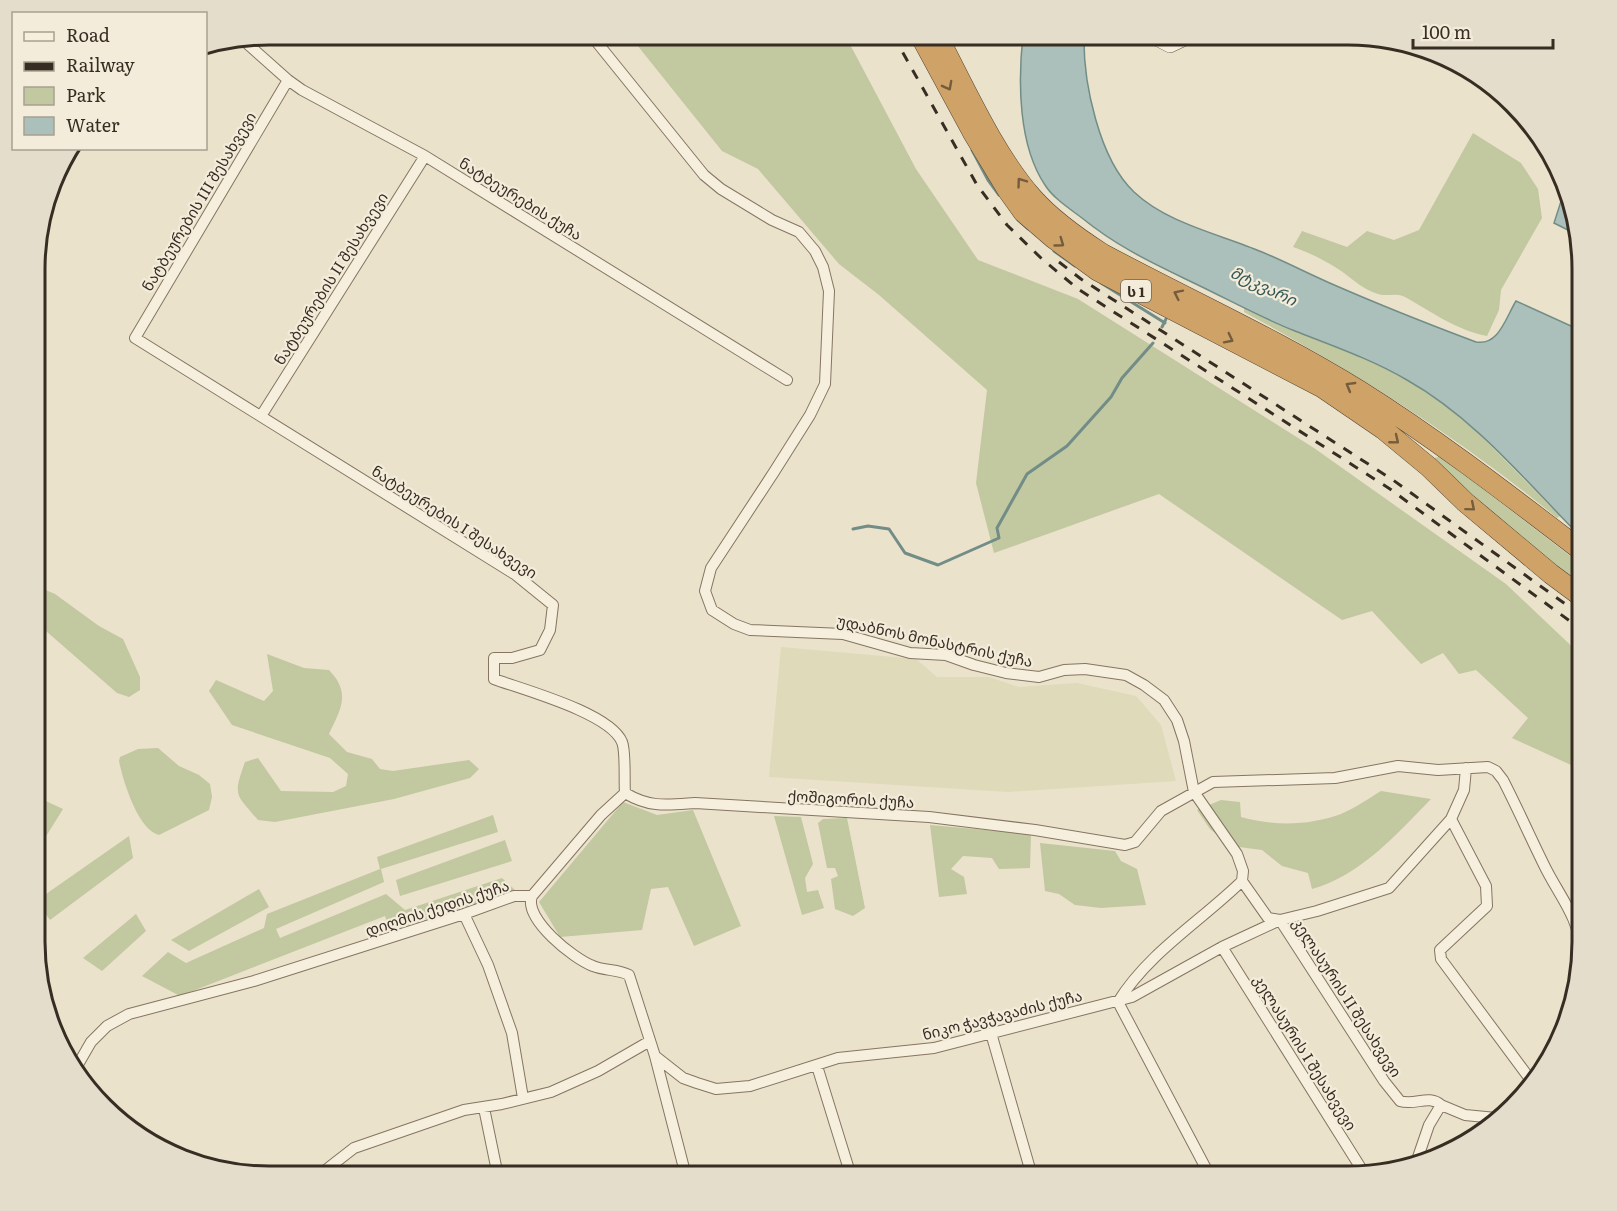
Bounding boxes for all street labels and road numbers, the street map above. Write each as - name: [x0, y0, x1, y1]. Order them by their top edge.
- street label: ნატბეურების III შესახვევი: [135, 107, 261, 295]
- street label: ნატბეურების ქუჩა: [455, 151, 587, 245]
- street label: ნატბეურების II შესახვევი: [267, 187, 393, 369]
- road number: ს 1: [1121, 280, 1151, 302]
- street label: ნატბეურების I შესახვევი: [368, 459, 542, 583]
- street label: უდაბნოს მონასტრის ქუჩა: [835, 608, 1035, 672]
- street label: ქოშიგორის ქუჩა: [787, 783, 915, 813]
- street label: დიღმის ქედის ქუჩა: [362, 873, 512, 941]
- street label: კელასურის II შესახვევი: [1288, 913, 1408, 1081]
- street label: კელასურის I შესახვევი: [1249, 970, 1363, 1134]
- street label: ნიკო ჭავჭავაძის ქუჩა: [920, 983, 1084, 1045]

